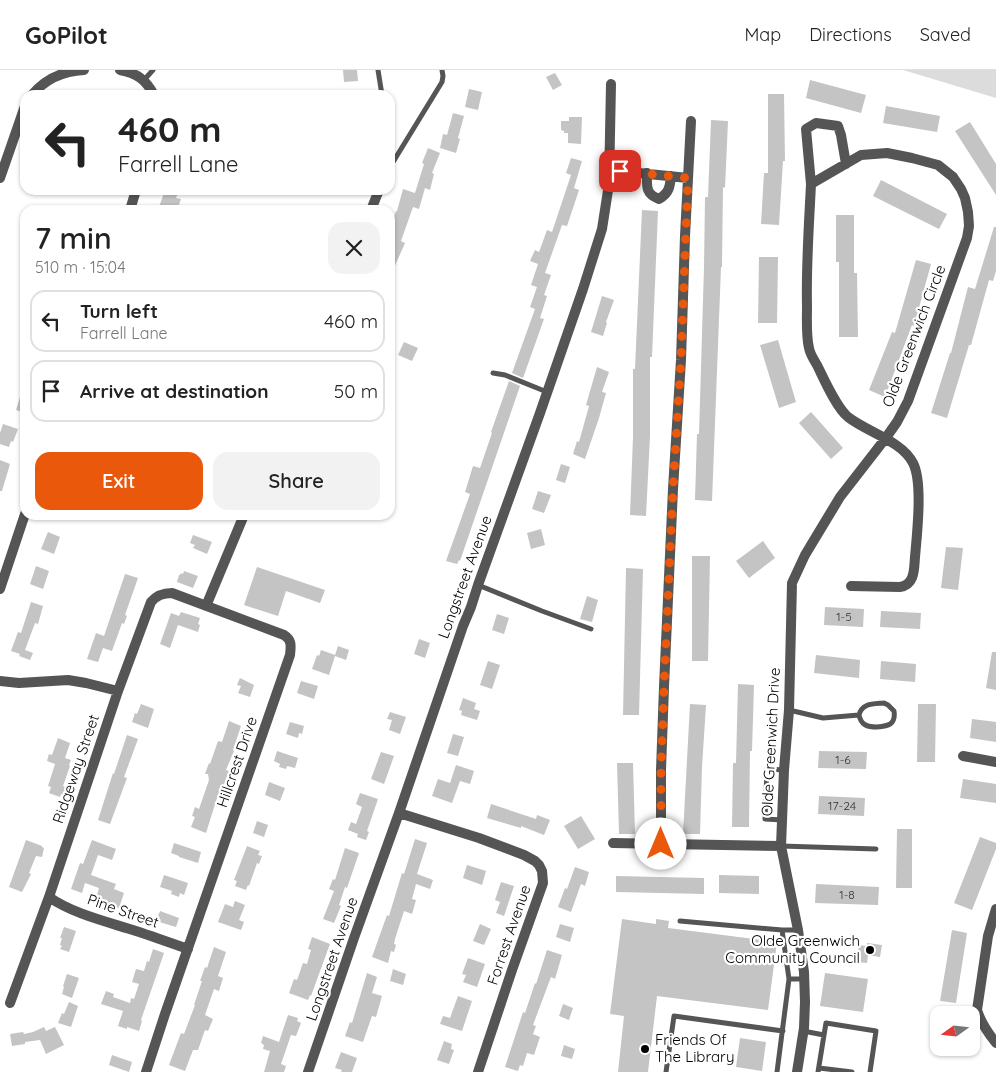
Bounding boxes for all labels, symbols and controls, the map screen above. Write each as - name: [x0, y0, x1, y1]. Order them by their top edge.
- text: GoPilot: [25, 20, 108, 50]
- text: Map: [744, 23, 781, 46]
- text: Directions: [809, 23, 892, 46]
- text: Saved: [920, 23, 971, 46]
- text: 460 m: [118, 107, 222, 151]
- icon: left: [35, 110, 100, 175]
- text: Farrell Lane: [118, 150, 239, 178]
- pin: [599, 150, 641, 192]
- icon: arrive: [606, 157, 634, 185]
- text: 7 min: [35, 219, 112, 257]
- button: close: [328, 222, 380, 274]
- text: 510 m · 15:04: [35, 257, 126, 277]
- street label: Olde Greenwich Circle: [878, 262, 949, 410]
- text: Turn left: [80, 299, 158, 323]
- icon: left: [37, 307, 65, 335]
- text: 460 m: [324, 309, 378, 333]
- text: Farrell Lane: [80, 323, 168, 343]
- icon: arrive: [37, 377, 65, 405]
- text: Arrive at destination: [80, 379, 269, 403]
- text: 50 m: [334, 379, 378, 403]
- button: Exit: [35, 452, 203, 510]
- button: Share: [213, 452, 380, 510]
- street label: Longstreet Avenue: [433, 513, 496, 641]
- house number: 1-5: [836, 609, 852, 624]
- street label: Olde Greenwich Drive: [757, 667, 784, 817]
- street label: Ridgeway Street: [48, 712, 103, 826]
- street label: Hillcrest Drive: [212, 714, 261, 810]
- house number: 1-6: [835, 752, 851, 767]
- house number: 17-24: [828, 798, 856, 813]
- position arrow: [634, 817, 686, 869]
- street label: Forrest Avenue: [483, 882, 535, 987]
- house number: 1-8: [839, 887, 855, 902]
- street label: Pine Street: [85, 889, 161, 932]
- street label: Longstreet Avenue: [301, 894, 362, 1023]
- place label: Olde Greenwich Community Council: [725, 931, 860, 967]
- marker: Olde Greenwich Community Council: [864, 944, 876, 956]
- north arrow: [930, 1006, 980, 1056]
- map controls: [930, 1006, 980, 1056]
- place label: Friends Of The Library: [655, 1030, 734, 1066]
- marker: Friends Of The Library: [639, 1043, 651, 1055]

